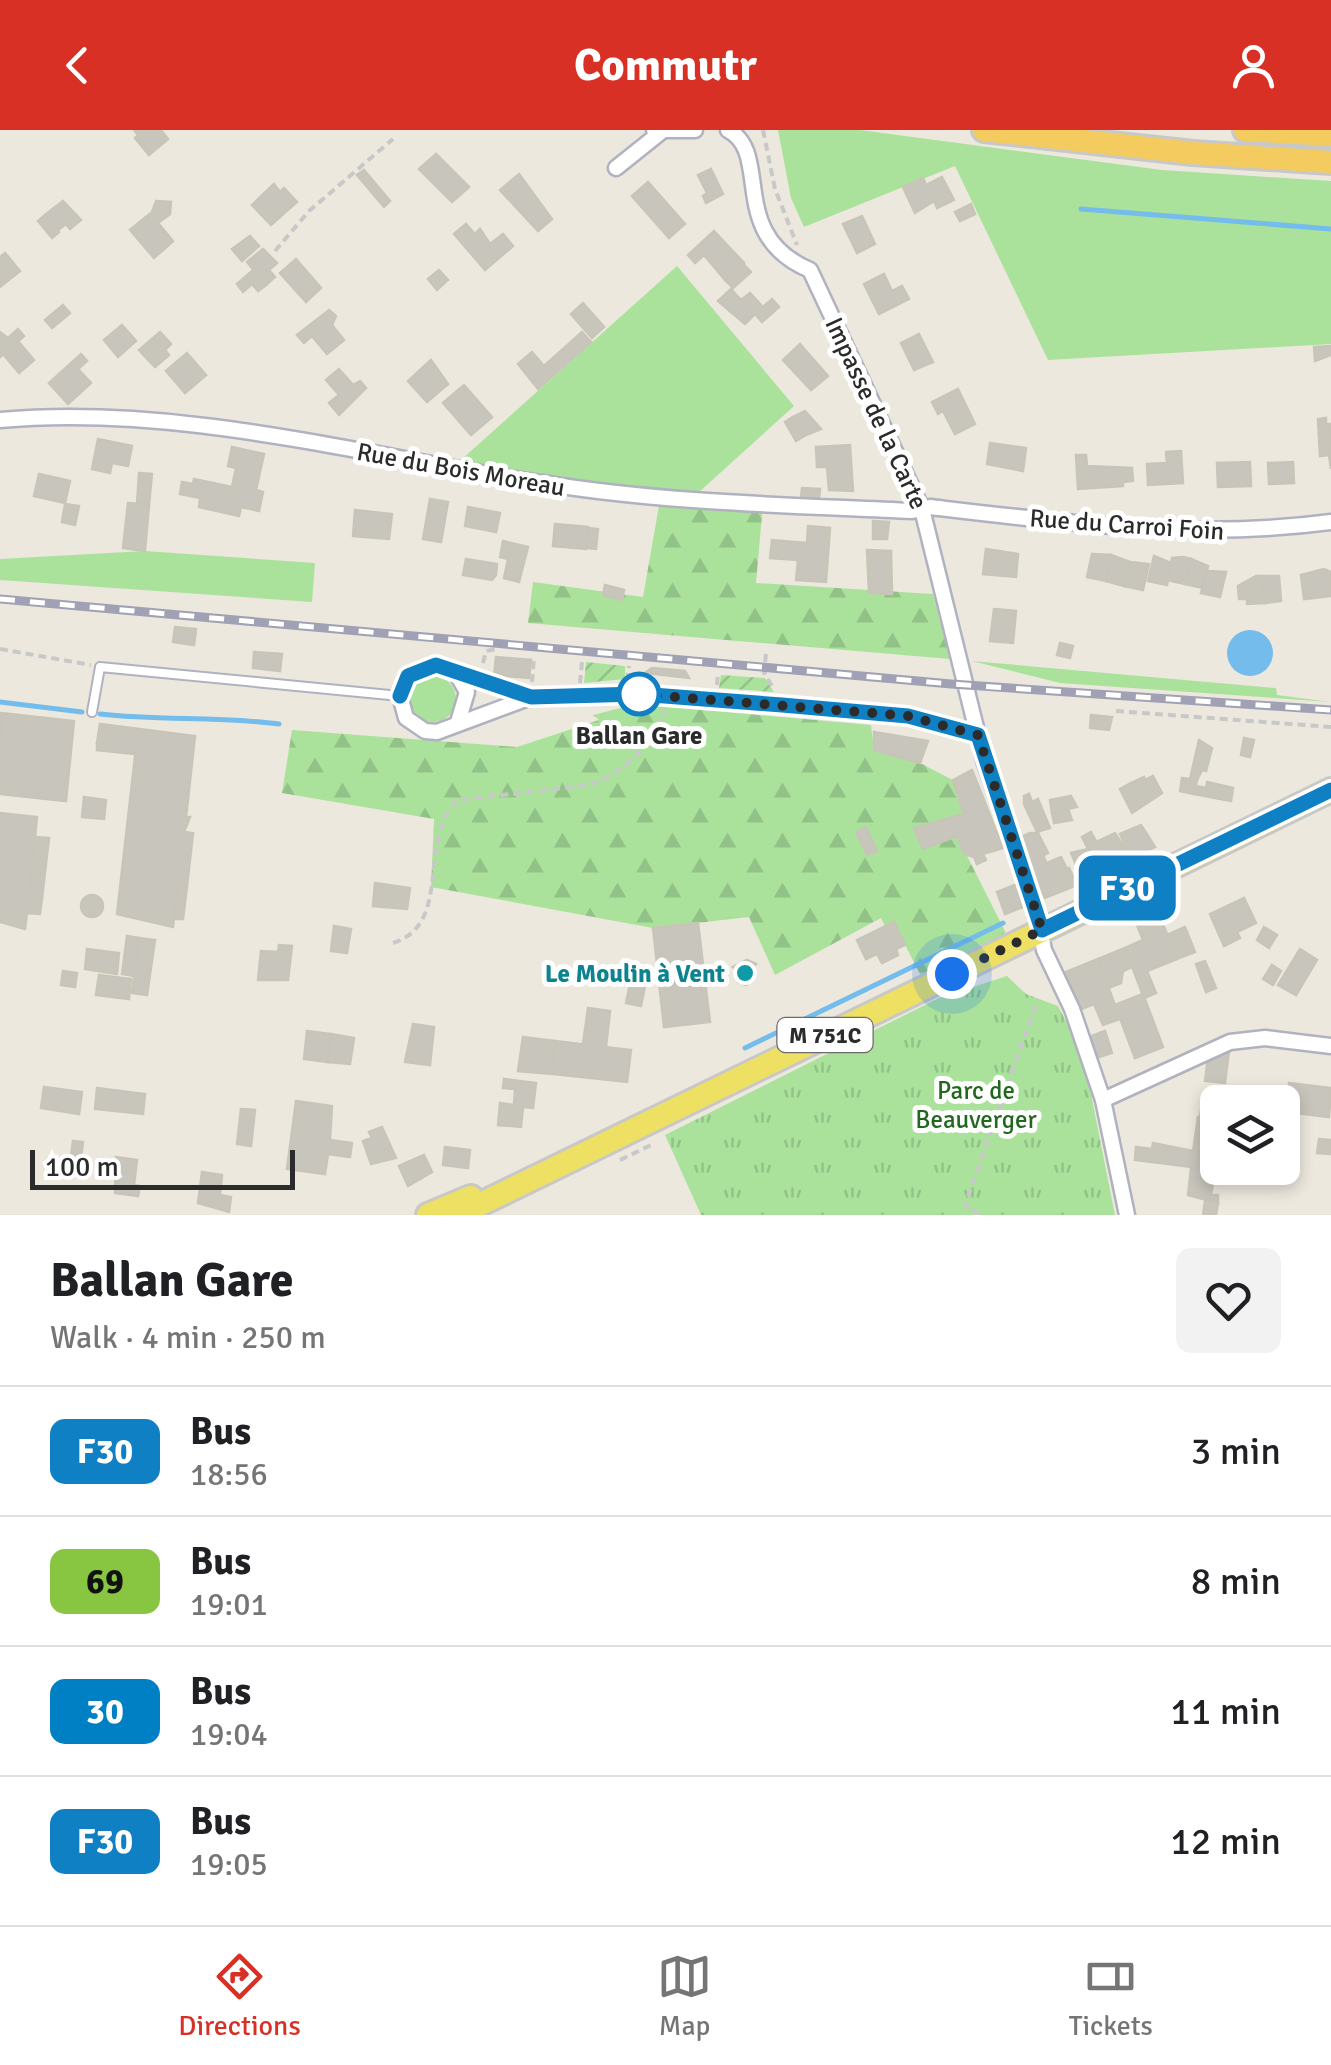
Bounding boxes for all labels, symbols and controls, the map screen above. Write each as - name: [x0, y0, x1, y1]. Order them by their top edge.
- icon: back: [50, 38, 105, 93]
- text: Commutr: [574, 38, 757, 93]
- icon: person: [1226, 38, 1281, 93]
- street label: Impasse de la Carte: [818, 312, 935, 514]
- street label: Rue du Bois Moreau: [355, 436, 567, 503]
- street label: Rue du Carroi Foin: [1029, 502, 1225, 547]
- marker: Ballan Gare: [618, 673, 660, 715]
- place label: Ballan Gare: [576, 720, 702, 751]
- line badge: F30: [1070, 856, 1184, 920]
- text: F30: [1099, 867, 1155, 910]
- your location: [927, 949, 977, 999]
- place label: Le Moulin à Vent: [545, 958, 725, 989]
- marker: Le Moulin à Vent: [734, 962, 756, 984]
- road number: M 751C: [778, 1018, 872, 1052]
- park label: Parc de Beauverger: [915, 1075, 1038, 1135]
- map controls: [1200, 1085, 1300, 1185]
- button: layers: [1200, 1085, 1300, 1185]
- scale bar: [30, 1145, 295, 1190]
- text: 100 m: [45, 1150, 119, 1184]
- button: heart: [1176, 1248, 1281, 1353]
- text: Ballan Gare: [50, 1251, 294, 1310]
- text: Walk · 4 min · 250 m: [50, 1318, 326, 1357]
- text: Bus: [190, 1408, 251, 1455]
- text: 3 min: [1191, 1428, 1281, 1475]
- text: F30: [77, 1430, 133, 1473]
- text: 18:56: [190, 1455, 268, 1494]
- text: Bus: [190, 1538, 251, 1585]
- text: 8 min: [1191, 1558, 1281, 1605]
- text: 69: [86, 1560, 124, 1603]
- text: 19:01: [190, 1585, 268, 1624]
- text: Bus: [190, 1668, 251, 1715]
- text: 11 min: [1170, 1688, 1281, 1735]
- text: 30: [86, 1690, 124, 1733]
- text: 19:04: [190, 1715, 268, 1754]
- text: Bus: [190, 1798, 251, 1845]
- text: 12 min: [1170, 1818, 1281, 1865]
- text: F30: [77, 1820, 133, 1863]
- text: 19:05: [190, 1845, 268, 1884]
- tab: Directions: [178, 1949, 301, 2043]
- tab: Map: [657, 1949, 712, 2043]
- tab: Tickets: [1069, 1949, 1153, 2043]

